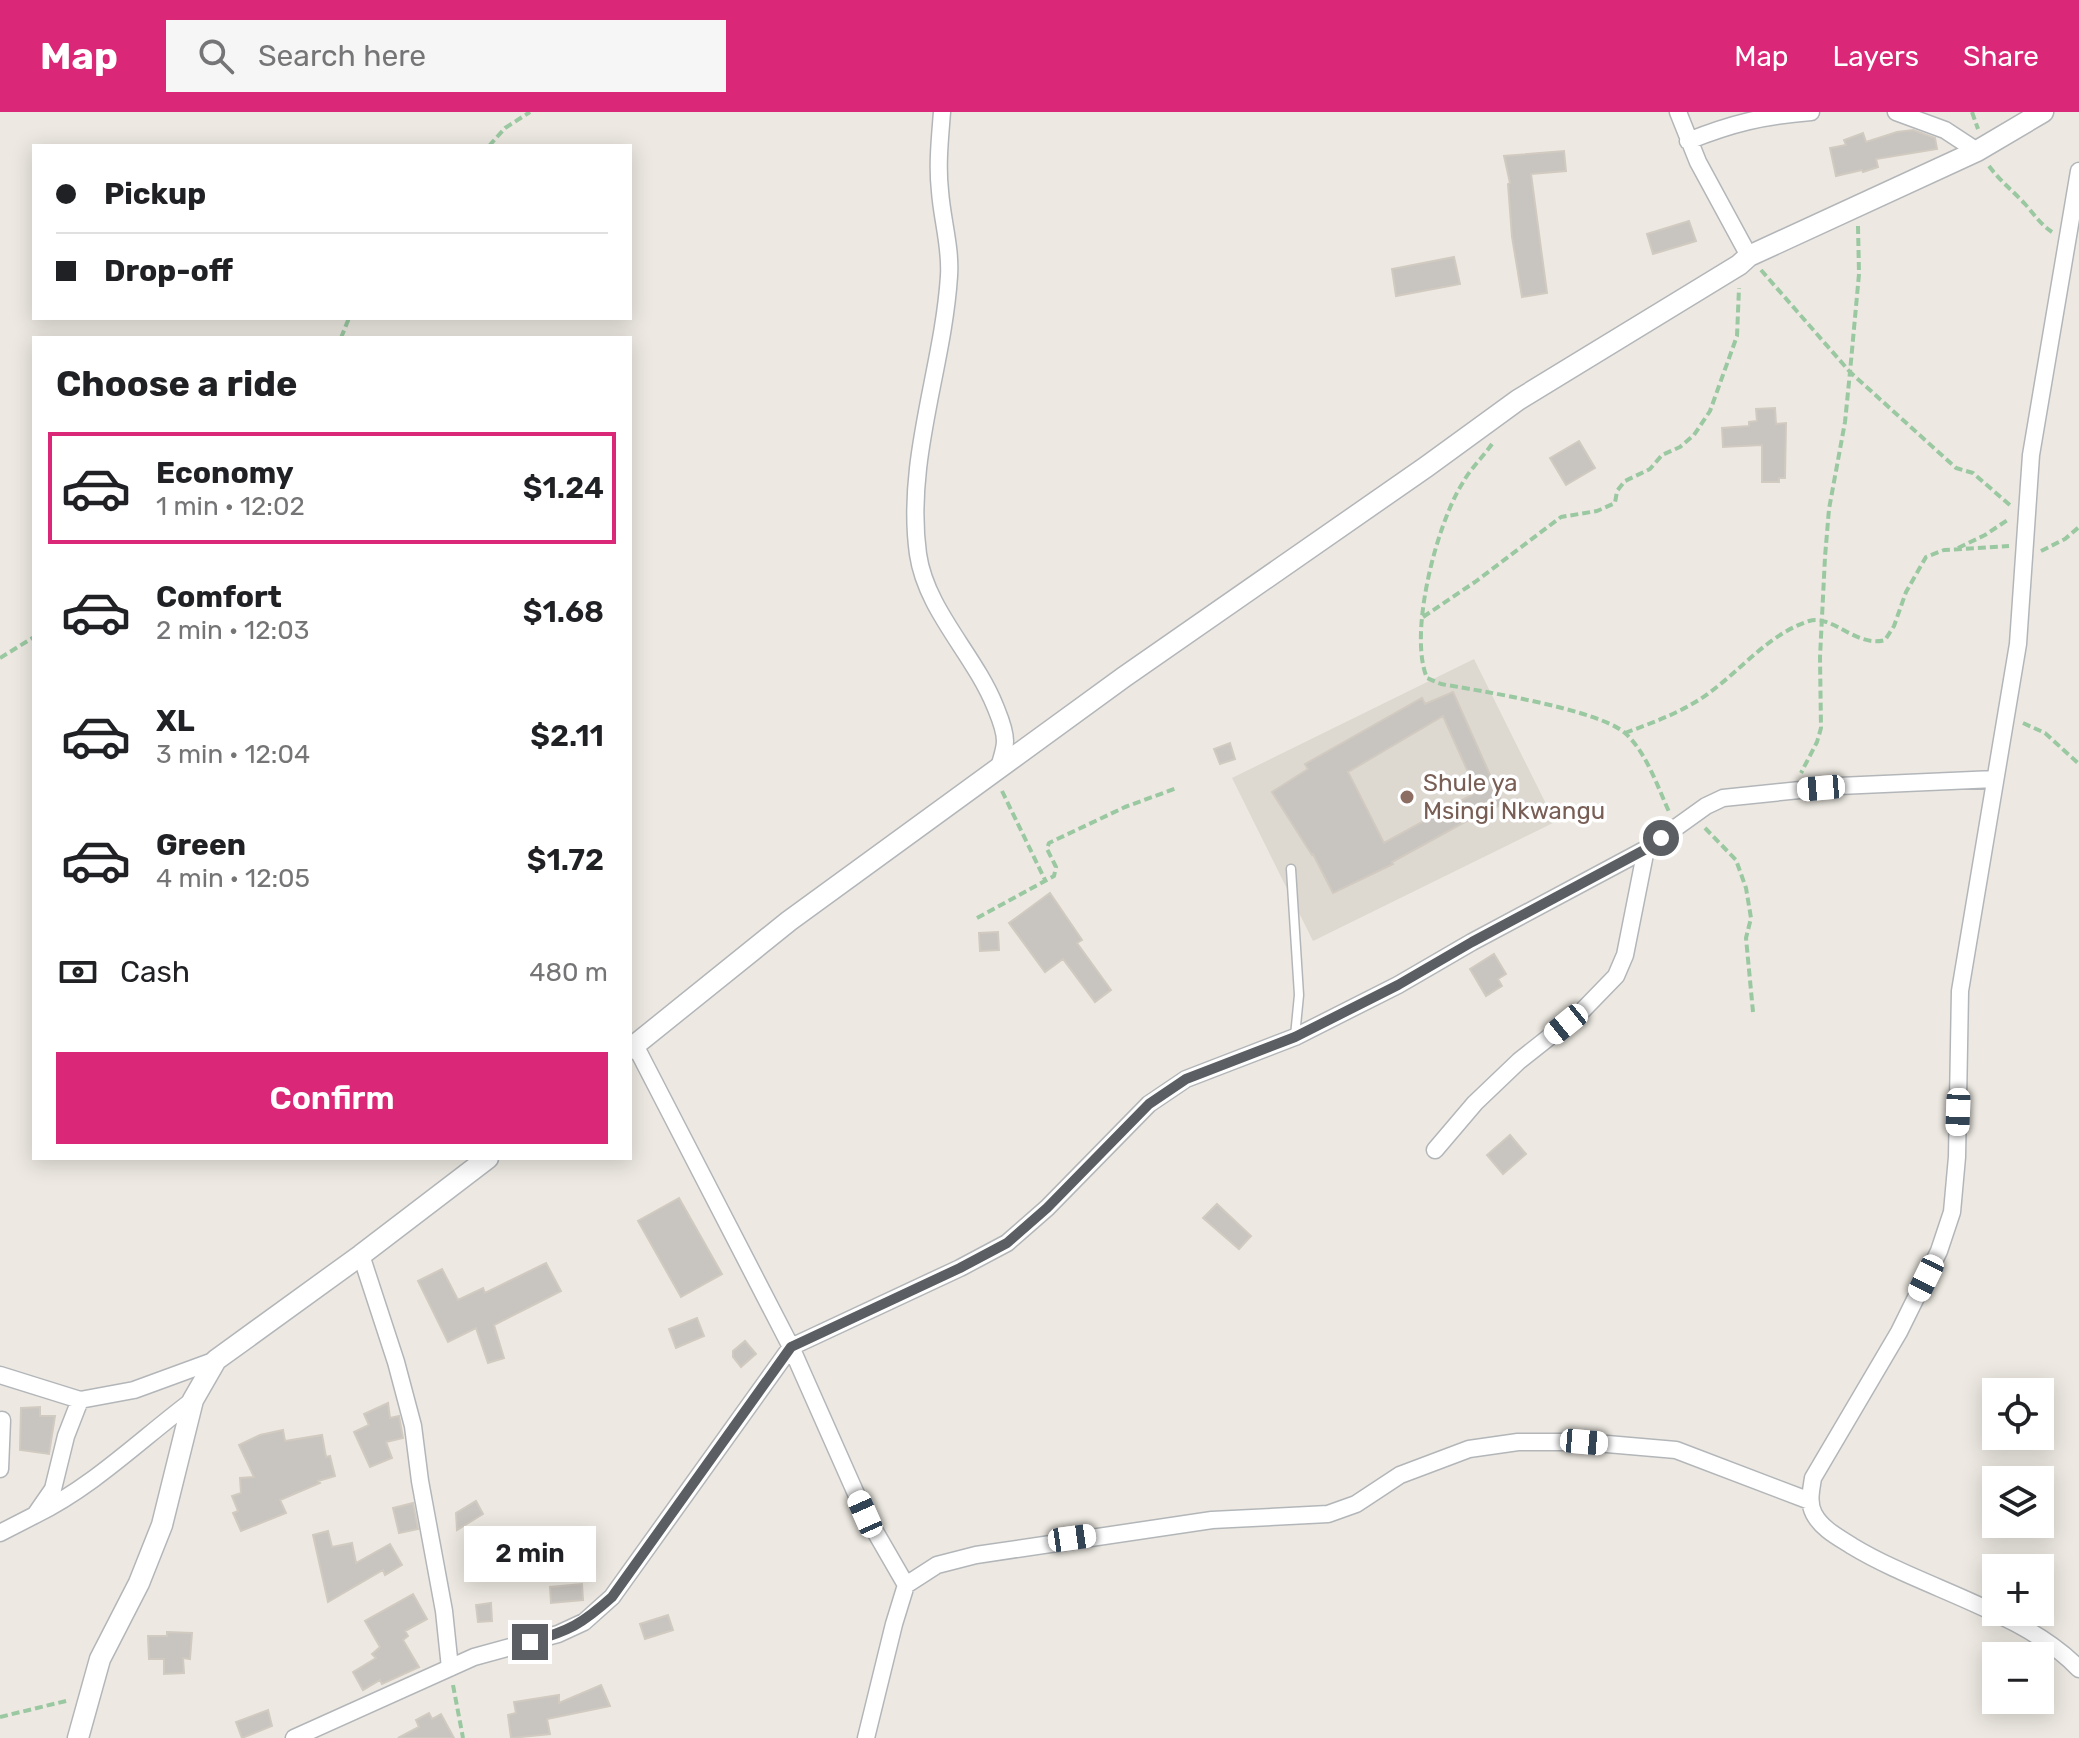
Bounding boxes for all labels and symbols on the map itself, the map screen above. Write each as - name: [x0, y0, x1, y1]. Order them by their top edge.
- place label: Shule ya Msingi Nkwangu: [1423, 769, 1605, 825]
- car: [1796, 774, 1846, 802]
- marker: Shule ya Msingi Nkwangu: [1398, 788, 1416, 806]
- route start: [1643, 820, 1679, 856]
- car: [1540, 1000, 1592, 1048]
- car: [1945, 1088, 1971, 1136]
- car: [1905, 1251, 1947, 1305]
- car: [1559, 1428, 1609, 1456]
- car: [844, 1487, 886, 1541]
- car: [1047, 1523, 1097, 1553]
- callout: 2 min: [464, 1526, 596, 1582]
- route end: [512, 1624, 548, 1660]

